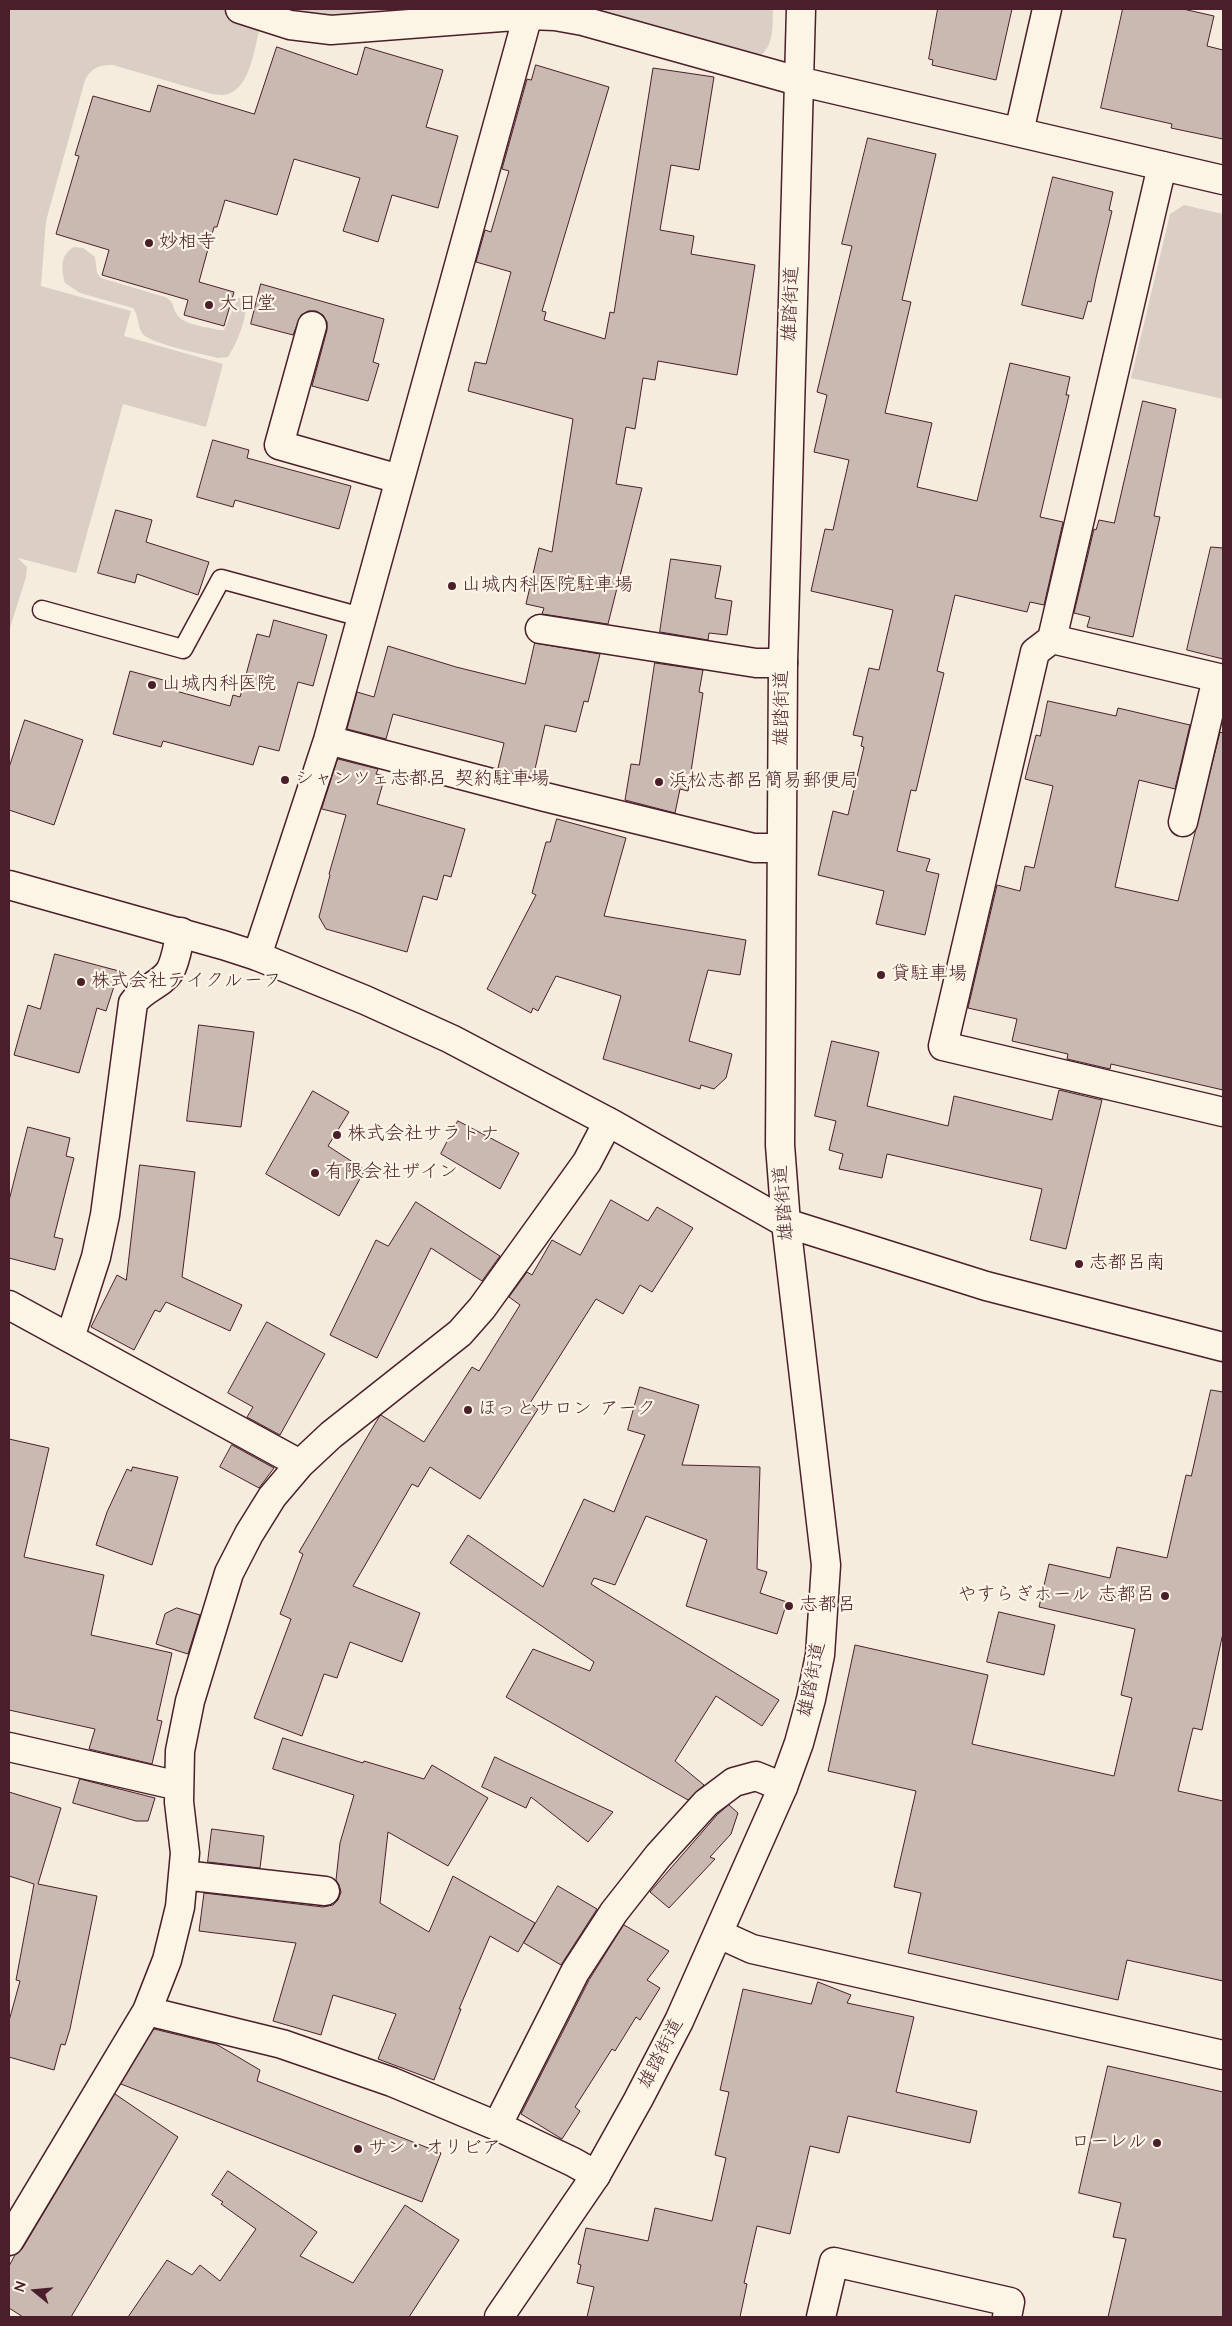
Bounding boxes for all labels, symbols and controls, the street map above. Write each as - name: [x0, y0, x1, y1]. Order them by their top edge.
- place label: 妙相寺: [159, 232, 216, 254]
- marker: 妙相寺: [143, 237, 155, 249]
- street label: 雄踏街道: [779, 266, 805, 342]
- place label: 大日堂: [219, 294, 276, 316]
- marker: 大日堂: [203, 299, 215, 311]
- place label: 山城内科医院駐車場: [462, 575, 633, 597]
- marker: 山城内科医院駐車場: [446, 580, 458, 592]
- street label: 雄踏街道: [772, 670, 794, 746]
- place label: 山城内科医院: [162, 674, 276, 696]
- marker: 山城内科医院: [146, 679, 158, 691]
- place label: シャンツェ志都呂 契約駐車場: [295, 769, 550, 791]
- place label: 浜松志都呂簡易郵便局: [669, 771, 859, 793]
- marker: シャンツェ志都呂 契約駐車場: [279, 774, 291, 786]
- marker: 浜松志都呂簡易郵便局: [653, 776, 665, 788]
- place label: 貸駐車場: [891, 964, 967, 986]
- marker: 貸駐車場: [875, 969, 887, 981]
- place label: 株式会社テイクルーフ: [91, 971, 282, 993]
- marker: 株式会社テイクルーフ: [75, 976, 87, 988]
- place label: 株式会社サラトナ: [347, 1124, 499, 1146]
- marker: 株式会社サラトナ: [331, 1129, 343, 1141]
- place label: 有限会社ザイン: [325, 1162, 458, 1184]
- street label: 雄踏街道: [770, 1164, 800, 1242]
- marker: 有限会社ザイン: [309, 1167, 321, 1179]
- place label: 志都呂南: [1089, 1253, 1165, 1275]
- marker: 志都呂南: [1073, 1258, 1085, 1270]
- place label: ほっとサロン アーク: [478, 1399, 656, 1421]
- marker: ほっとサロン アーク: [462, 1404, 474, 1416]
- place label: やすらぎホール 志都呂: [957, 1585, 1155, 1607]
- marker: やすらぎホール 志都呂: [1159, 1590, 1171, 1602]
- place label: 志都呂: [799, 1595, 856, 1617]
- marker: 志都呂: [783, 1600, 795, 1612]
- street label: 雄踏街道: [795, 1641, 831, 1719]
- street label: 雄踏街道: [635, 2015, 689, 2093]
- place label: ローレル: [1071, 2132, 1147, 2154]
- marker: ローレル: [1151, 2137, 1163, 2149]
- place label: サン・オリビア: [368, 2138, 501, 2160]
- marker: サン・オリビア: [352, 2143, 364, 2155]
- north arrow: [10, 2266, 60, 2316]
- text: N: [10, 2279, 32, 2294]

